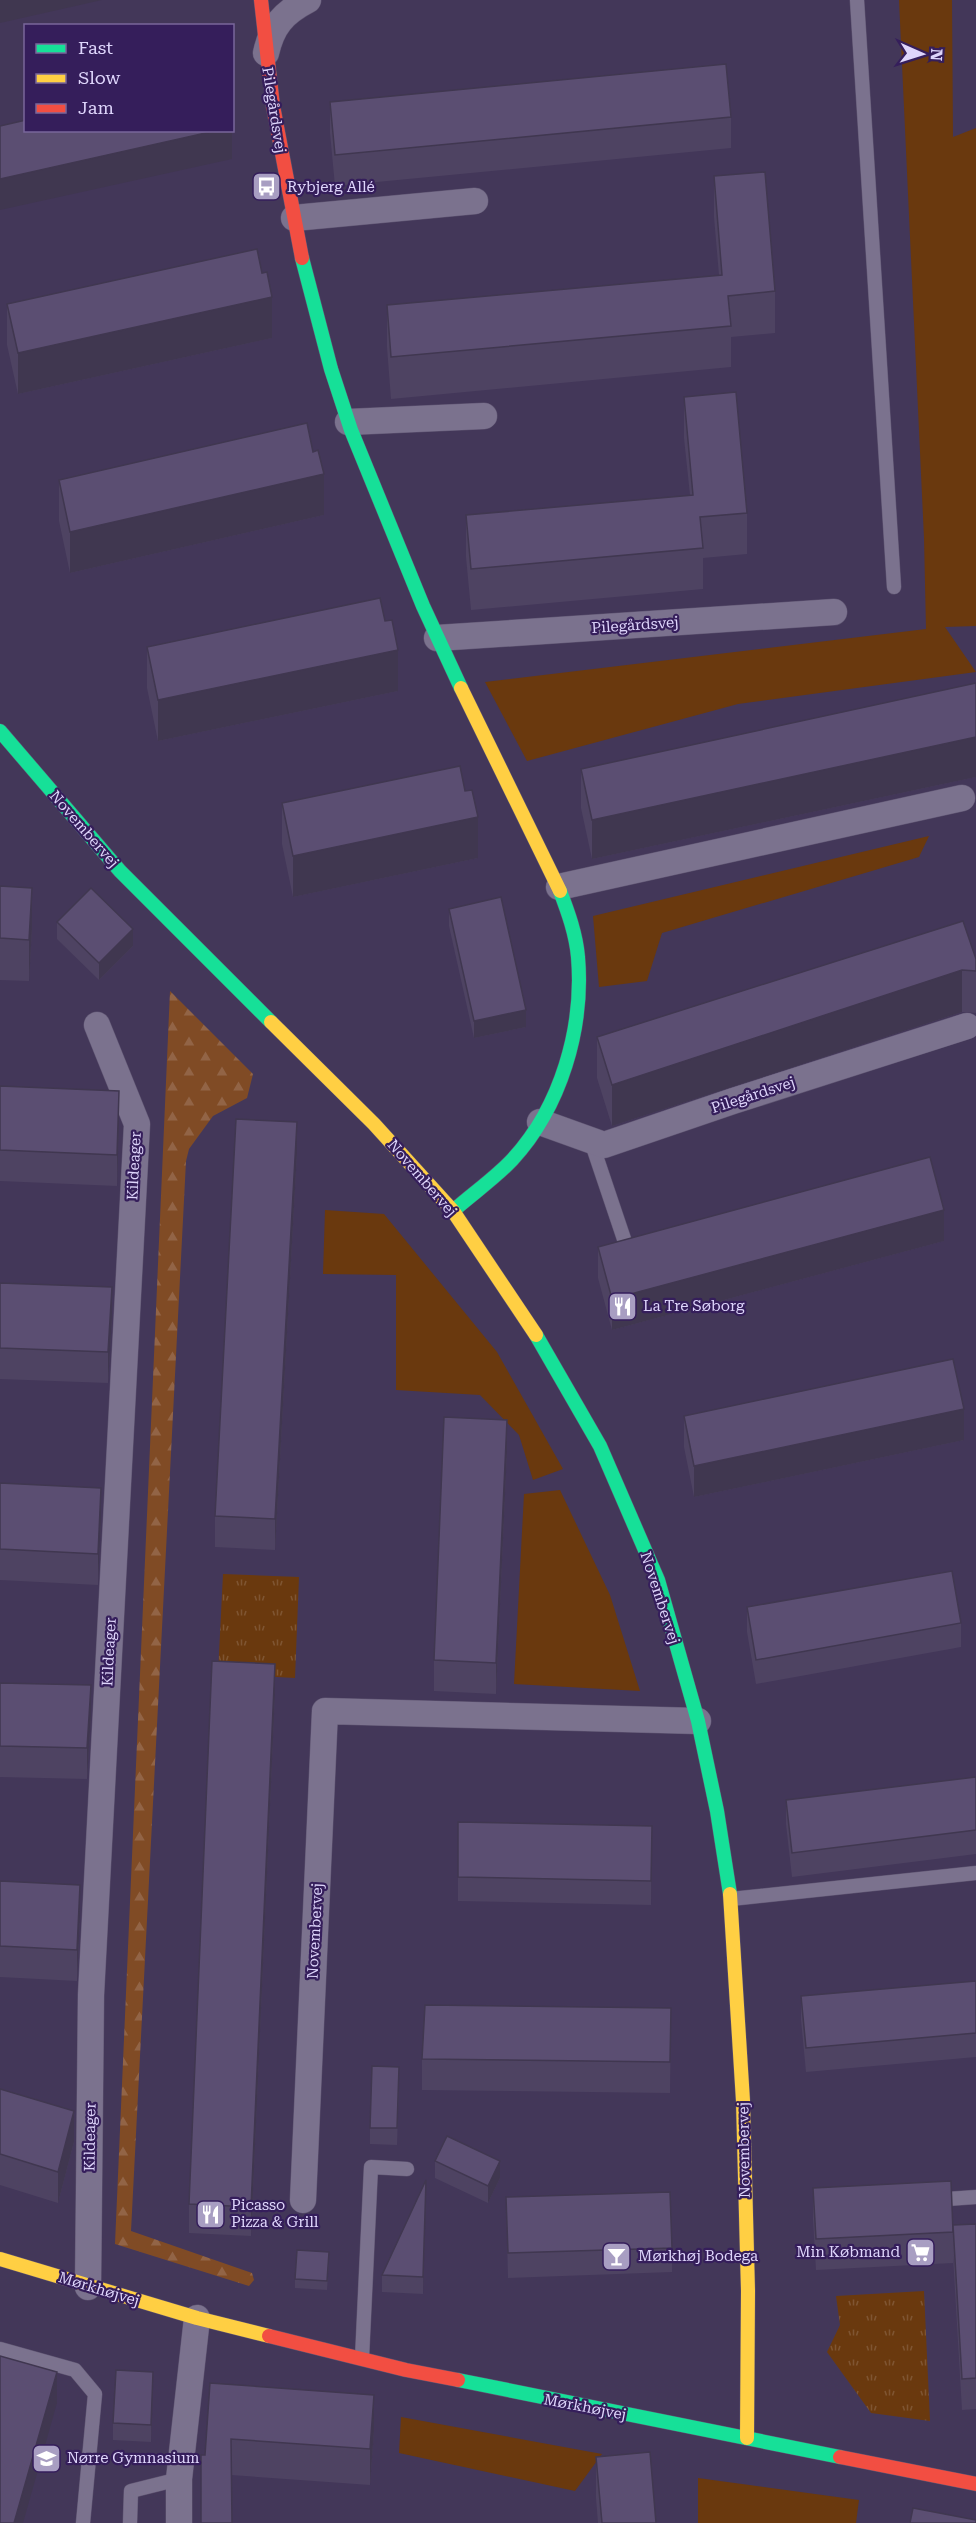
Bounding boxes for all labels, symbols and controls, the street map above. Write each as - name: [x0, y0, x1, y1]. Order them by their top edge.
- legend: [24, 24, 234, 132]
- north arrow: [892, 24, 952, 84]
- text: Fast: [78, 37, 113, 58]
- text: N: [927, 48, 946, 61]
- street label: Pilegårdsvej: [258, 65, 290, 155]
- text: Slow: [78, 67, 120, 88]
- text: Jam: [78, 97, 114, 118]
- bus stop icon: Rybjerg Allé: [250, 171, 282, 203]
- place label: Rybjerg Allé: [287, 178, 375, 196]
- street label: Pilegårdsvej: [591, 613, 679, 637]
- street label: Novembervej: [46, 787, 122, 871]
- street label: Pilegårdsvej: [709, 1073, 797, 1117]
- street label: Kildeager: [123, 1131, 145, 1201]
- street label: Novembervej: [384, 1136, 460, 1220]
- restaurant icon: La Tre Søborg: [606, 1290, 638, 1322]
- place label: La Tre Søborg: [643, 1297, 745, 1315]
- street label: Novembervej: [637, 1549, 683, 1647]
- street label: Kildeager: [98, 1617, 120, 1687]
- street label: Novembervej: [303, 1882, 327, 1980]
- street label: Kildeager: [80, 2102, 100, 2172]
- street label: Novembervej: [734, 2102, 754, 2198]
- place label: Picasso Pizza & Grill: [231, 2196, 319, 2231]
- restaurant icon: Picasso Pizza & Grill: [194, 2198, 226, 2230]
- supermarket icon: Min Købmand: [905, 2236, 937, 2268]
- bar icon: Mørkhøj Bodega: [601, 2240, 633, 2272]
- place label: Min Købmand: [796, 2243, 900, 2261]
- place label: Mørkhøj Bodega: [638, 2247, 758, 2265]
- street label: Mørkhøjvej: [56, 2268, 142, 2310]
- street label: Mørkhøjvej: [542, 2390, 628, 2424]
- school or university icon: Nørre Gymnasium: [30, 2442, 62, 2474]
- place label: Nørre Gymnasium: [67, 2449, 200, 2467]

